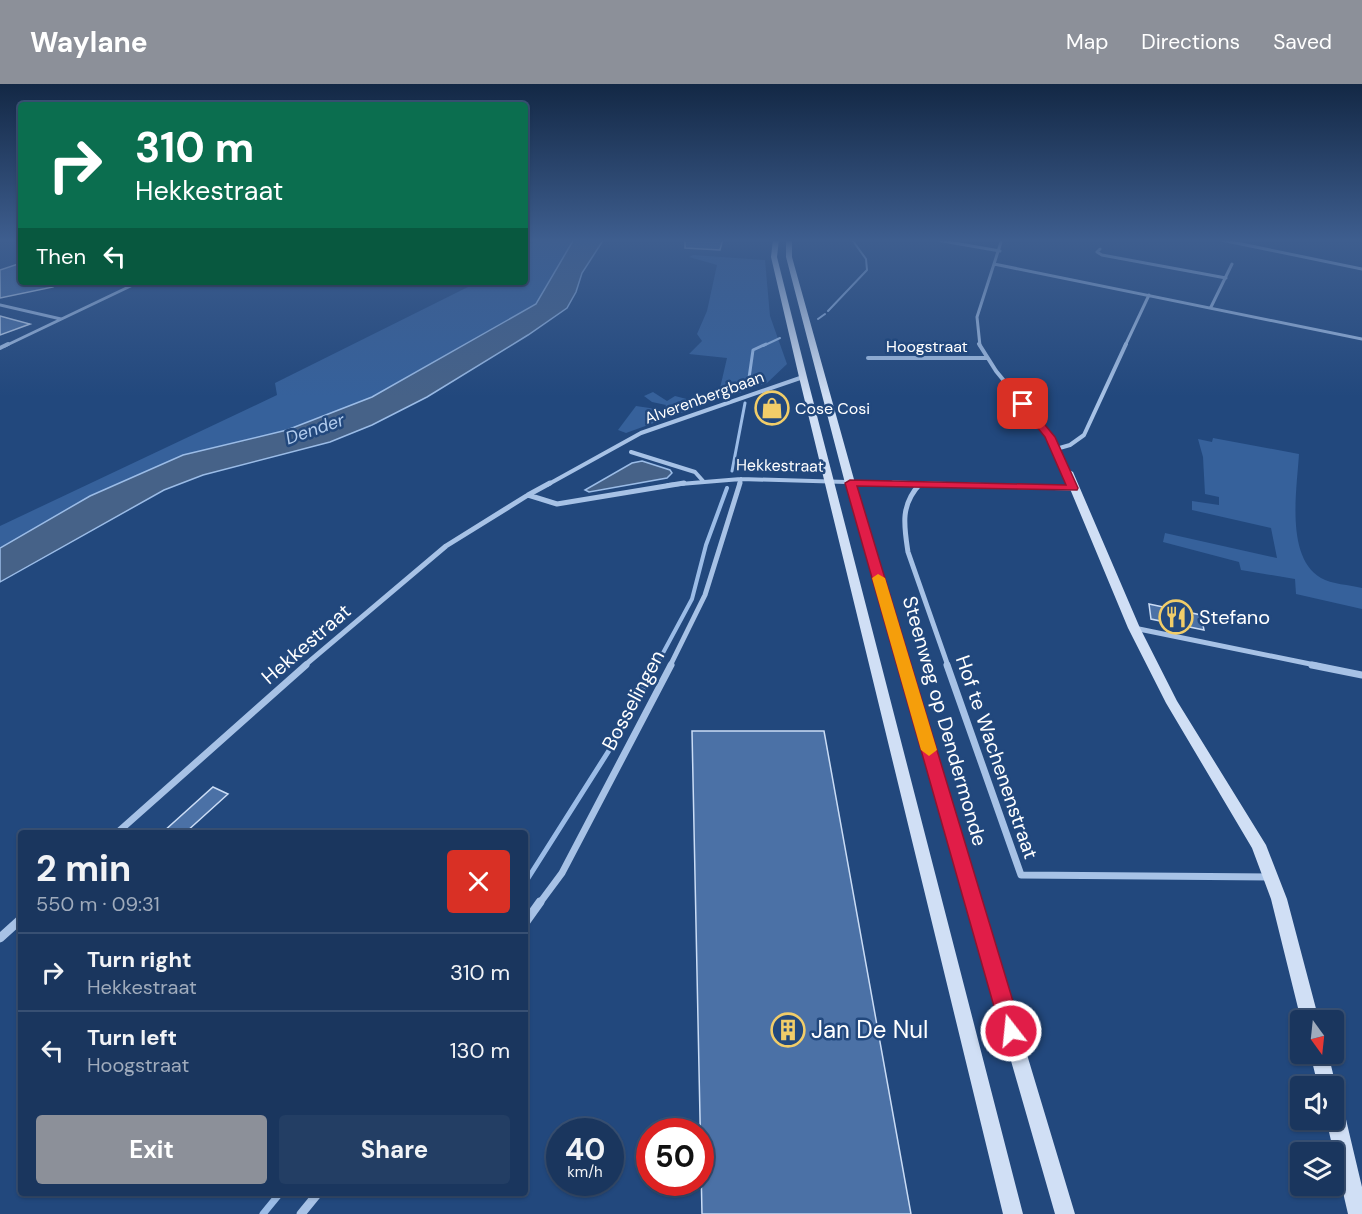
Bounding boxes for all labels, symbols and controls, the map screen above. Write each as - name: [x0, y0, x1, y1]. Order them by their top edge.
- text: Waylane: [30, 24, 148, 61]
- text: Map: [1066, 28, 1108, 56]
- text: Directions: [1141, 28, 1240, 56]
- text: Saved: [1273, 28, 1332, 56]
- text: 310 m: [135, 120, 254, 175]
- icon: right: [36, 126, 114, 204]
- text: Hekkestraat: [135, 173, 283, 208]
- icon: left: [98, 240, 131, 273]
- text: Then: [36, 242, 86, 271]
- street label: Hoogstraat: [886, 336, 968, 357]
- street label: Alverenbergbaan: [642, 366, 767, 429]
- pin: [997, 378, 1048, 429]
- icon: arrive: [1006, 387, 1039, 420]
- shop icon: Cose Cosi: [754, 390, 790, 426]
- place label: Cose Cosi: [795, 398, 870, 419]
- water label: Dender: [282, 407, 349, 450]
- street label: Hekkestraat: [736, 454, 824, 477]
- street label: Steenweg op Dendermonde: [897, 593, 993, 849]
- street label: Hekkestraat: [256, 598, 356, 690]
- restaurant icon: Stefano: [1158, 599, 1194, 635]
- place label: Stefano: [1199, 604, 1270, 630]
- street label: Bosselingen: [596, 645, 670, 755]
- street label: Hof te Wachenenstraat: [950, 652, 1044, 862]
- text: 2 min: [36, 845, 131, 892]
- button: close: [447, 850, 510, 913]
- text: 550 m · 09:31: [36, 891, 160, 917]
- text: Turn right: [87, 945, 192, 974]
- icon: right: [36, 956, 69, 989]
- text: 310 m: [450, 958, 510, 987]
- text: Hekkestraat: [87, 974, 197, 1000]
- position arrow: [979, 999, 1043, 1063]
- north arrow: [1290, 1010, 1344, 1064]
- map controls: [1290, 1010, 1344, 1196]
- building icon: Jan De Nul: [770, 1012, 806, 1048]
- place label: Jan De Nul: [811, 1014, 928, 1045]
- text: Turn left: [87, 1023, 177, 1052]
- icon: left: [36, 1034, 69, 1067]
- text: 130 m: [450, 1036, 510, 1065]
- text: Hoogstraat: [87, 1052, 189, 1078]
- button: sound: [1290, 1076, 1344, 1130]
- button: Exit: [36, 1115, 267, 1184]
- button: Share: [279, 1115, 510, 1184]
- speed limit sign: 50: [636, 1118, 714, 1196]
- text: 40: [565, 1130, 605, 1169]
- button: layers: [1290, 1142, 1344, 1196]
- text: km/h: [567, 1162, 603, 1182]

